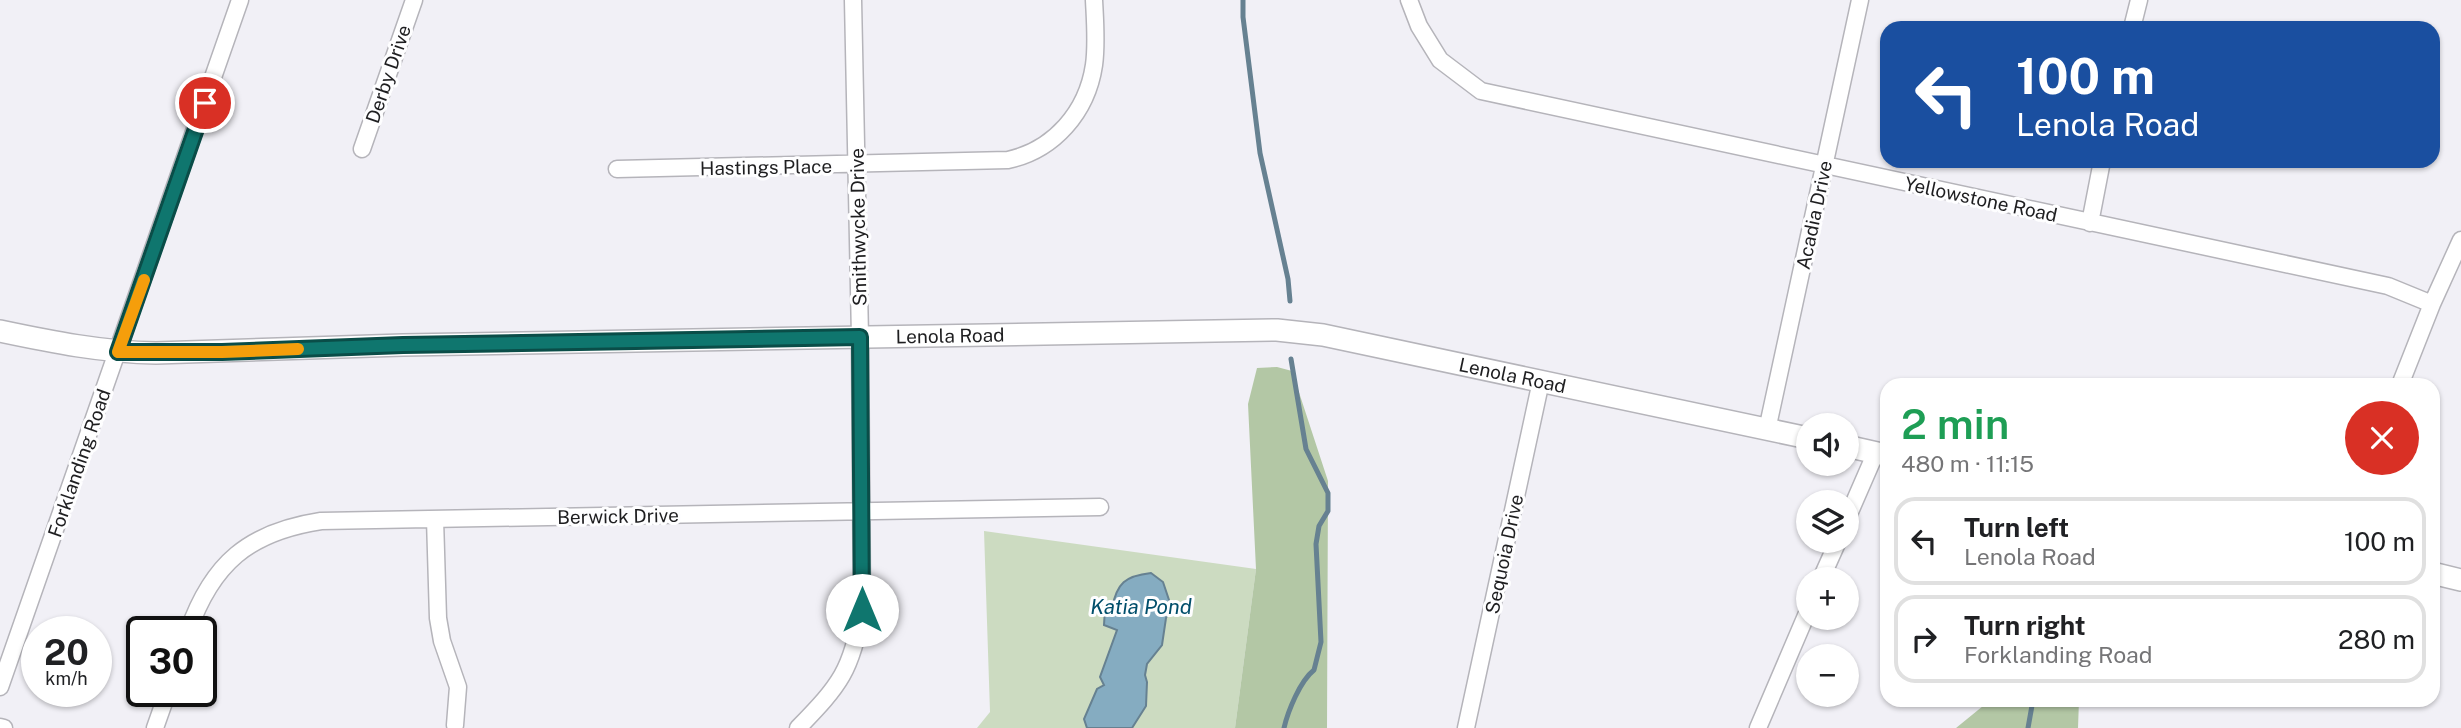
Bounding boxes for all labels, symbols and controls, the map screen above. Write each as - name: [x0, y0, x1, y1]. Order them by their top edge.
- street label: Derby Drive: [361, 22, 415, 126]
- text: 100 m: [2016, 47, 2155, 105]
- icon: left: [1901, 49, 1992, 140]
- pin: [175, 73, 235, 133]
- icon: arrive: [186, 84, 224, 122]
- text: Lenola Road: [2016, 106, 2199, 143]
- street label: Smithwycke Drive: [846, 148, 870, 306]
- street label: Hastings Place: [700, 155, 832, 179]
- street label: Acadia Drive: [1792, 159, 1836, 271]
- street label: Yellowstone Road: [1903, 172, 2059, 226]
- street label: Lenola Road: [895, 324, 1005, 348]
- street label: Lenola Road: [1457, 353, 1568, 397]
- street label: Forklanding Road: [43, 386, 115, 540]
- text: 2 min: [1901, 399, 2009, 448]
- button: close: [2345, 401, 2419, 475]
- map controls: [1796, 413, 1859, 707]
- button: sound: [1796, 413, 1859, 476]
- text: 480 m · 11:15: [1901, 450, 2034, 477]
- button: layers: [1796, 490, 1859, 553]
- street label: Sequoia Drive: [1481, 492, 1527, 616]
- street label: Berwick Drive: [557, 504, 679, 528]
- text: Turn left: [1964, 512, 2069, 543]
- icon: left: [1905, 522, 1943, 560]
- text: 100 m: [2344, 526, 2415, 557]
- text: Lenola Road: [1964, 543, 2096, 570]
- button: +: [1796, 567, 1859, 630]
- position arrow: [825, 573, 899, 647]
- water label: Katia Pond: [1090, 594, 1192, 619]
- text: Turn right: [1964, 610, 2086, 641]
- speed limit sign: 30: [126, 616, 217, 707]
- icon: right: [1905, 620, 1943, 658]
- text: 280 m: [2338, 624, 2415, 655]
- text: 20: [44, 632, 89, 673]
- text: Forklanding Road: [1964, 641, 2152, 668]
- button: −: [1796, 644, 1859, 707]
- text: km/h: [45, 668, 88, 689]

